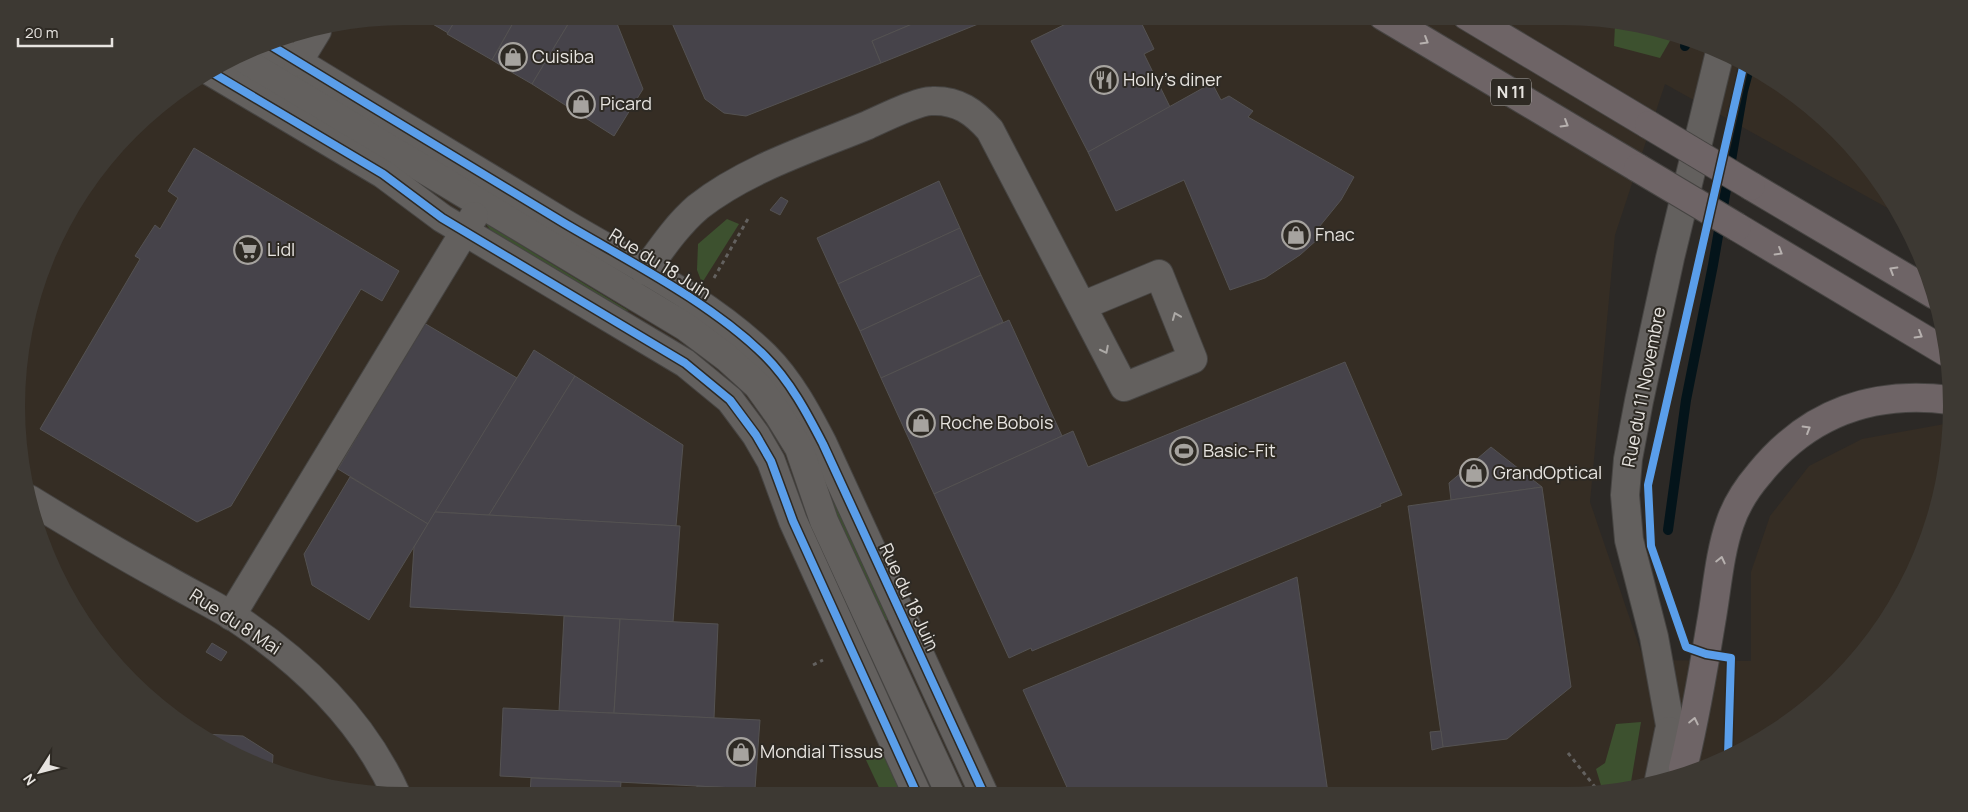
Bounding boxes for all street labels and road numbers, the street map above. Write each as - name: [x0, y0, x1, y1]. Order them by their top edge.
- road number: N 11: [1491, 78, 1531, 105]
- street label: Rue du 18 Juin: [605, 222, 716, 304]
- street label: Rue du 11 Novembre: [1616, 304, 1670, 469]
- street label: Rue du 18 Juin: [874, 539, 945, 654]
- street label: Rue du 8 Mai: [185, 583, 286, 660]

